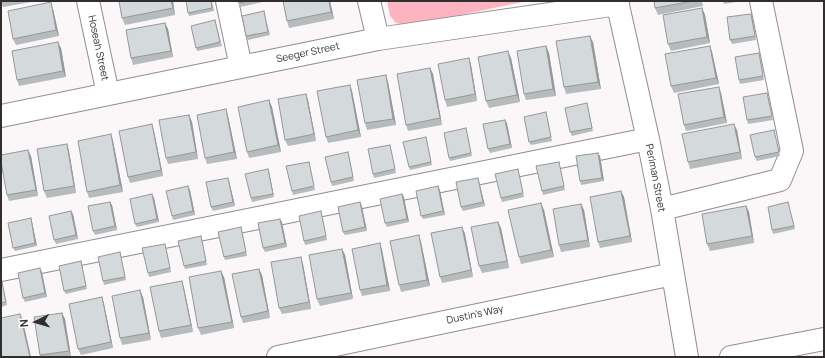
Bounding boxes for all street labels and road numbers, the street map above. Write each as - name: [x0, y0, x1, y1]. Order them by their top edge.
- street label: Hoseah Street: [85, 14, 111, 82]
- street label: Seeger Street: [275, 40, 341, 66]
- street label: Perlman Street: [643, 143, 667, 213]
- street label: Dustin's Way: [445, 303, 505, 327]

